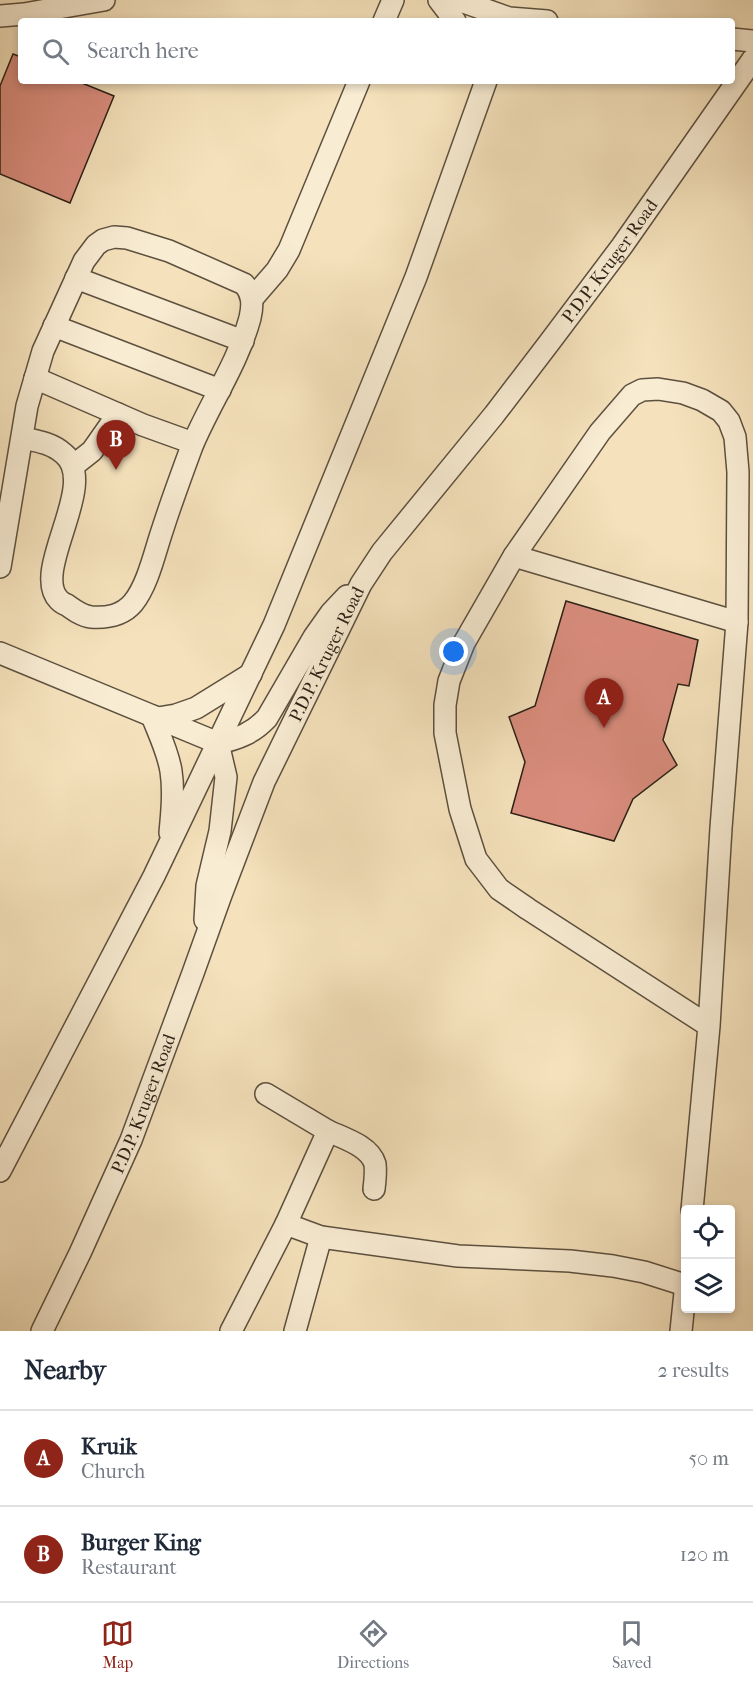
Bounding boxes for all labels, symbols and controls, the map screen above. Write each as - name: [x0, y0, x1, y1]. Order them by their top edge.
- search box: [18, 18, 735, 84]
- icon: search: [39, 35, 72, 68]
- text: Search here: [87, 38, 199, 64]
- street label: P.D.P. Kruger Road: [558, 195, 662, 327]
- pin: B: [96, 420, 136, 470]
- street label: P.D.P. Kruger Road: [285, 583, 369, 725]
- your location: [439, 637, 468, 666]
- pin: A: [584, 678, 624, 728]
- street label: P.D.P. Kruger Road: [107, 1031, 180, 1177]
- map controls: [681, 1205, 735, 1313]
- button: locate: [681, 1205, 735, 1259]
- button: layers: [681, 1259, 735, 1313]
- text: Nearby: [24, 1355, 106, 1386]
- text: 2 results: [658, 1359, 729, 1382]
- text: Kruik: [81, 1434, 137, 1460]
- text: A: [37, 1447, 50, 1470]
- text: 50 m: [688, 1447, 729, 1470]
- text: Church: [81, 1460, 145, 1483]
- text: Burger King: [81, 1530, 201, 1556]
- text: B: [37, 1543, 50, 1566]
- text: 120 m: [680, 1543, 729, 1566]
- text: Restaurant: [81, 1556, 177, 1579]
- tab: Map: [101, 1617, 134, 1672]
- tab: Directions: [337, 1617, 409, 1672]
- tab: Saved: [612, 1617, 652, 1672]

